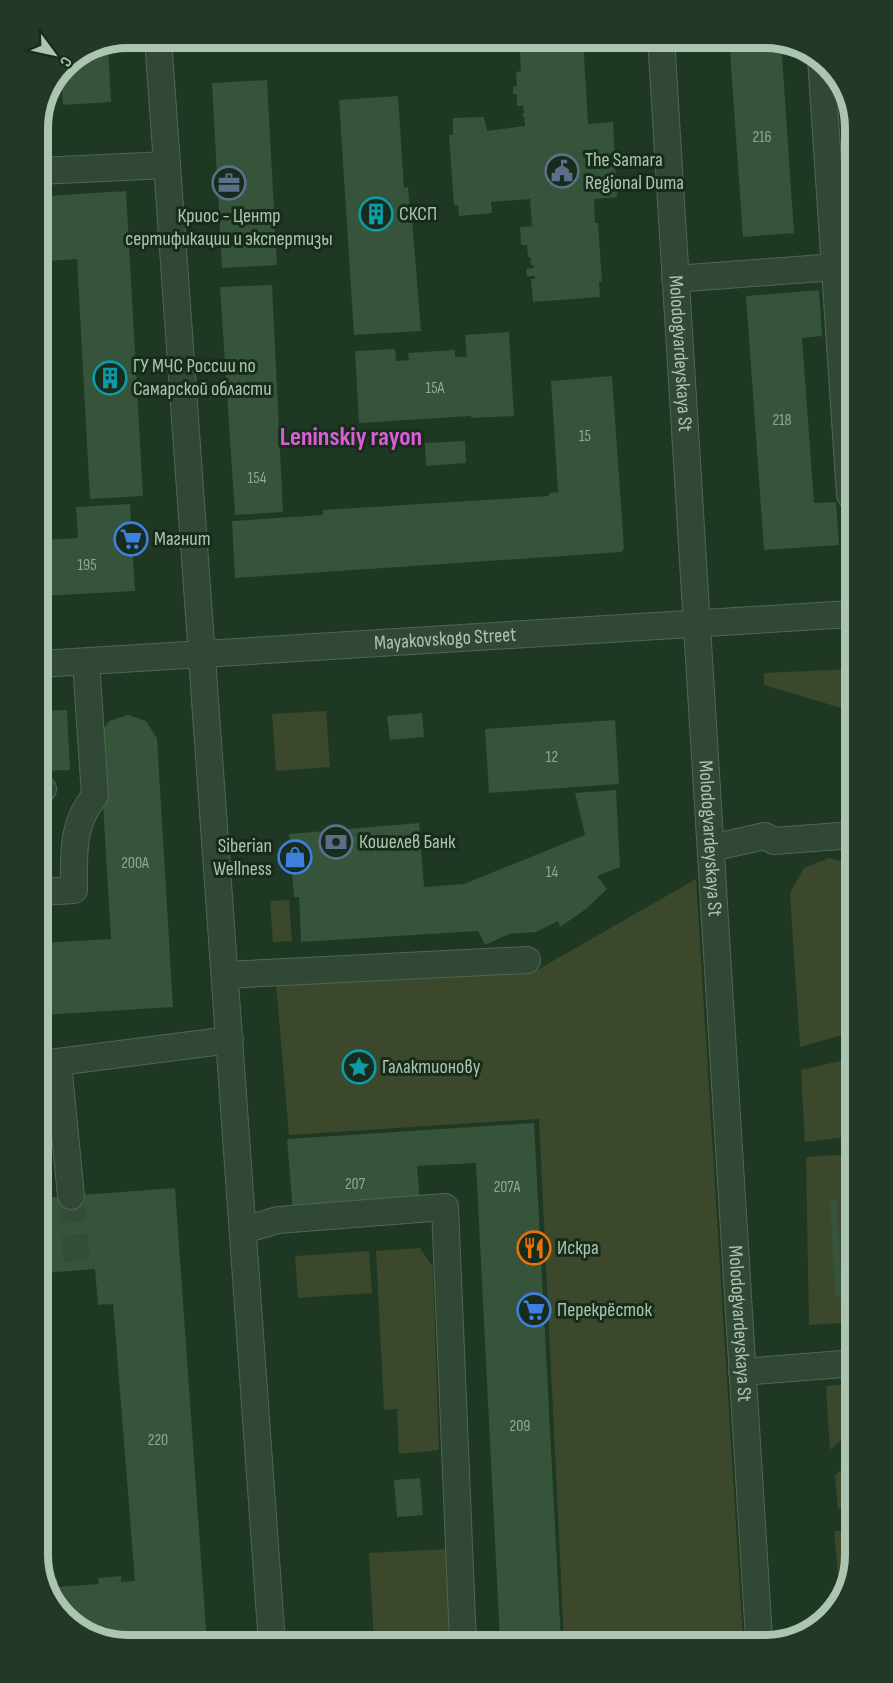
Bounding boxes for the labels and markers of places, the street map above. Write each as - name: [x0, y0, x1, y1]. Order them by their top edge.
- place label: The Samara Regional Duma: [585, 148, 684, 195]
- public building icon: The Samara Regional Duma: [544, 153, 580, 189]
- office icon: Криос - Центр сертификации и экспертизы: [211, 165, 247, 201]
- building icon: СКСП: [358, 196, 394, 232]
- place label: СКСП: [399, 202, 437, 226]
- place label: Криос - Центр сертификации и экспертизы: [125, 204, 333, 251]
- place label: ГУ МЧС России по Самарской области: [133, 354, 272, 401]
- building icon: ГУ МЧС России по Самарской области: [92, 360, 128, 396]
- supermarket icon: Магнит: [113, 521, 149, 557]
- place label: Магнит: [154, 527, 211, 551]
- bank icon: Кошелев Банк: [318, 824, 354, 860]
- place label: Кошелев Банк: [359, 830, 456, 854]
- place label: Siberian Wellness: [213, 834, 272, 881]
- shop icon: Siberian Wellness: [277, 839, 313, 875]
- place icon: Галактионову: [341, 1049, 377, 1085]
- place label: Галактионову: [382, 1055, 481, 1079]
- restaurant icon: Искра: [516, 1230, 552, 1266]
- place label: Искра: [557, 1236, 599, 1260]
- supermarket icon: Перекрёсток: [516, 1292, 552, 1328]
- place label: Перекрёсток: [557, 1298, 652, 1322]

